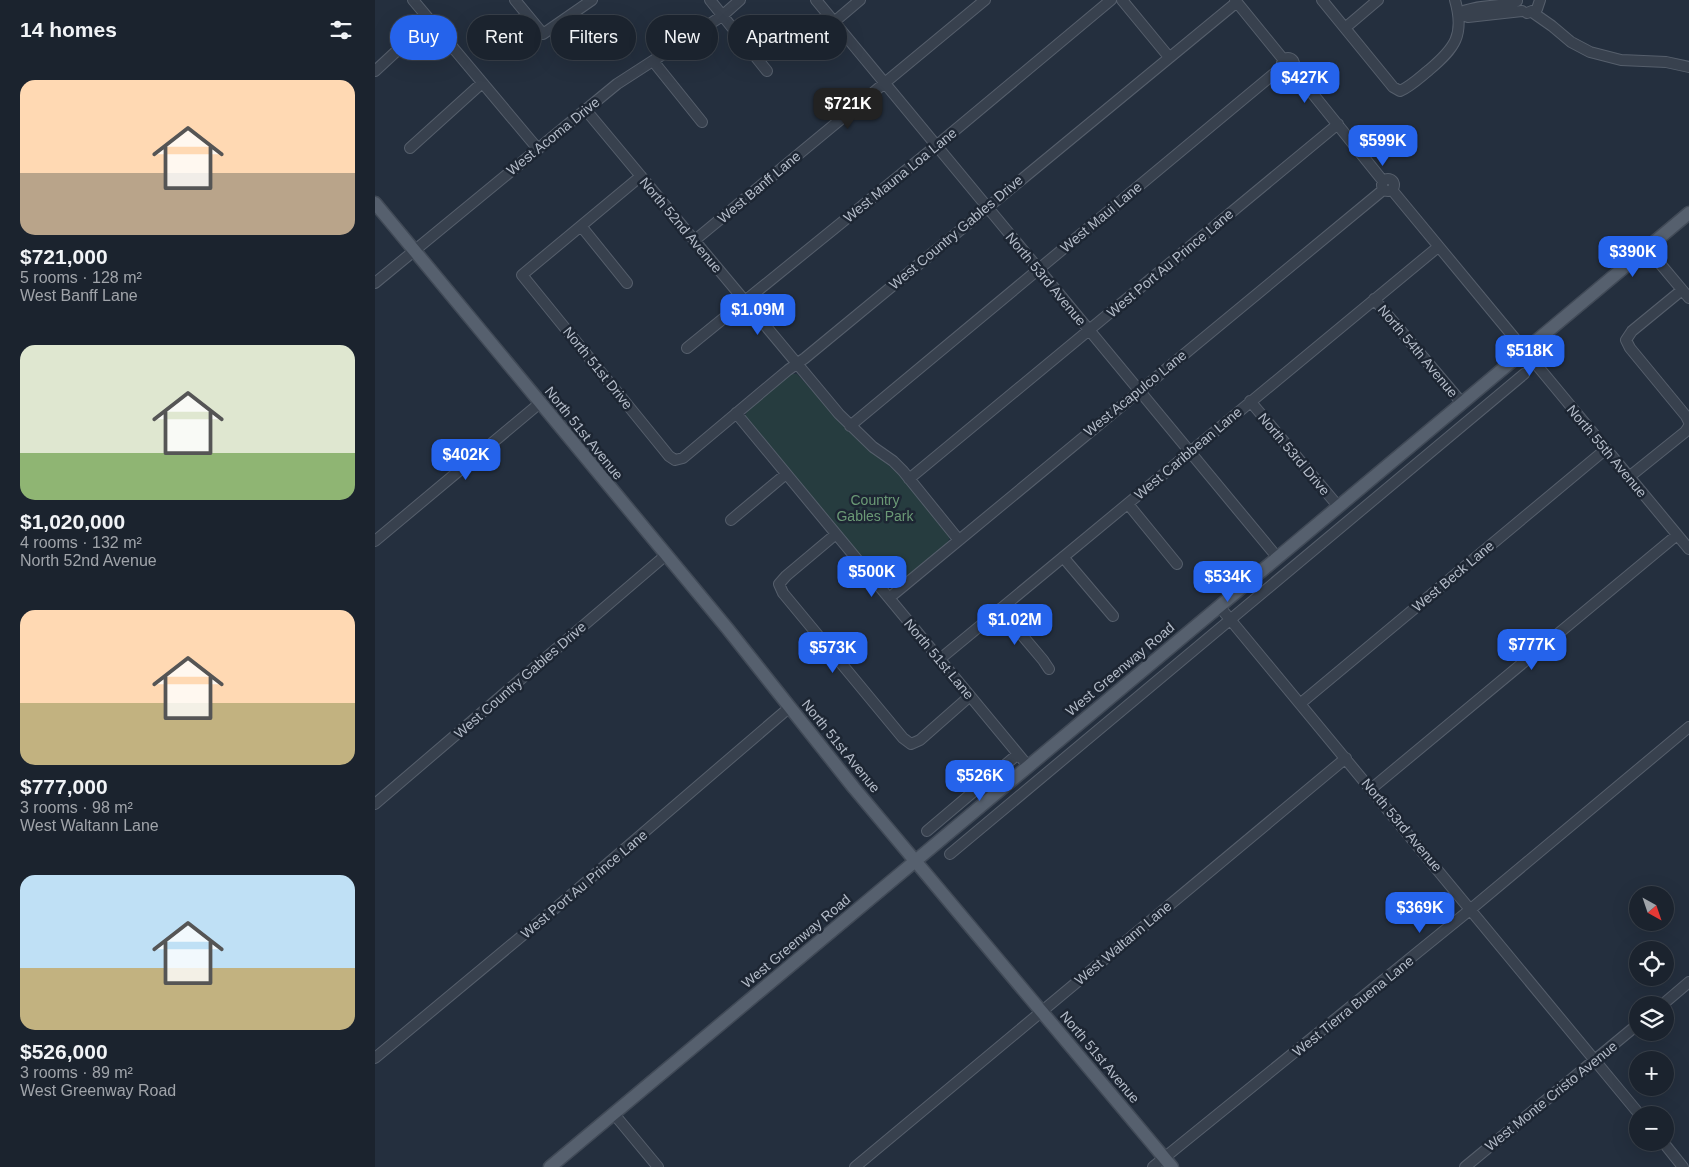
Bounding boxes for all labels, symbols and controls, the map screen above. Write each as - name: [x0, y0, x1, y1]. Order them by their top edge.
- chip: Buy: [390, 15, 457, 60]
- chip: Rent: [467, 15, 541, 60]
- chip: Filters: [551, 15, 636, 60]
- chip: New: [646, 15, 718, 60]
- chip: Apartment: [728, 15, 847, 60]
- icon: filters: [327, 16, 355, 44]
- text: 14 homes: [20, 18, 117, 41]
- pin: $427K: [1270, 62, 1340, 104]
- text: $427K: [1281, 69, 1329, 86]
- pin: $721K: [813, 88, 883, 130]
- street label: West Acoma Drive: [503, 94, 603, 178]
- text: $721K: [824, 95, 872, 112]
- icon: home: [143, 113, 233, 203]
- street label: West Mauna Loa Lane: [840, 124, 960, 225]
- pin: $599K: [1348, 124, 1418, 167]
- text: $599K: [1359, 132, 1407, 149]
- street label: West Banff Lane: [714, 148, 804, 226]
- street label: West Country Gables Drive: [886, 171, 1026, 293]
- street label: North 52nd Avenue: [636, 174, 726, 276]
- street label: West Maui Lane: [1057, 178, 1145, 256]
- street label: West Port Au Prince Lane: [1104, 205, 1237, 321]
- street label: North 53rd Avenue: [1002, 229, 1090, 329]
- pin: $390K: [1598, 236, 1668, 278]
- text: $390K: [1609, 243, 1657, 260]
- text: $721,000: [20, 245, 108, 268]
- text: 5 rooms · 128 m²: [20, 269, 142, 286]
- text: West Banff Lane: [20, 287, 138, 304]
- pin: $1.09M: [717, 294, 799, 336]
- text: $1.09M: [731, 301, 785, 318]
- street label: North 54th Avenue: [1375, 302, 1461, 401]
- street label: North 51st Drive: [560, 324, 636, 412]
- pin: $518K: [1495, 334, 1565, 377]
- text: $518K: [1506, 342, 1554, 359]
- street label: West Acapulco Lane: [1080, 347, 1190, 439]
- icon: home: [143, 378, 233, 468]
- street label: North 51st Avenue: [542, 383, 627, 483]
- street label: North 55th Avenue: [1564, 402, 1650, 501]
- street label: West Caribbean Lane: [1131, 403, 1245, 503]
- street label: North 53rd Drive: [1255, 410, 1333, 499]
- pin: $402K: [431, 438, 501, 481]
- text: $402K: [442, 446, 490, 463]
- park label: Country Gables Park: [836, 492, 915, 524]
- text: $1,020,000: [20, 510, 125, 533]
- text: 4 rooms · 132 m²: [20, 534, 142, 551]
- street label: West Beck Lane: [1409, 537, 1497, 615]
- text: North 52nd Avenue: [20, 552, 157, 569]
- pin: $500K: [837, 556, 907, 598]
- pin: $534K: [1193, 560, 1263, 603]
- text: $500K: [848, 563, 896, 580]
- text: $534K: [1204, 568, 1252, 585]
- pin: $1.02M: [974, 604, 1056, 646]
- text: $1.02M: [988, 611, 1042, 628]
- street label: North 51st Lane: [901, 616, 977, 702]
- street label: West Country Gables Drive: [451, 618, 589, 742]
- street label: West Greenway Road: [1062, 619, 1178, 719]
- pin: $777K: [1497, 628, 1567, 671]
- pin: $573K: [798, 632, 868, 674]
- text: $777K: [1508, 636, 1556, 653]
- text: $573K: [809, 639, 857, 656]
- icon: home: [143, 643, 233, 733]
- street label: North 51st Avenue: [799, 696, 884, 796]
- pin: $526K: [945, 760, 1015, 802]
- text: $526K: [956, 767, 1004, 784]
- text: $777,000: [20, 775, 108, 798]
- street label: North 53rd Avenue: [1358, 775, 1446, 875]
- text: 3 rooms · 98 m²: [20, 799, 133, 816]
- text: West Waltann Lane: [20, 817, 159, 834]
- street label: West Port Au Prince Lane: [518, 826, 651, 942]
- north arrow: [1629, 886, 1674, 931]
- map controls: [1629, 886, 1674, 1151]
- street label: West Greenway Road: [738, 891, 854, 991]
- pin: $369K: [1385, 892, 1455, 934]
- street label: West Waltann Lane: [1071, 898, 1175, 988]
- text: $369K: [1396, 899, 1444, 916]
- icon: home: [143, 908, 233, 998]
- button: locate: [1629, 941, 1674, 986]
- street label: West Tierra Buena Lane: [1289, 952, 1417, 1060]
- button: layers: [1629, 996, 1674, 1041]
- street label: North 51st Avenue: [1057, 1008, 1143, 1106]
- street label: West Monte Cristo Avenue: [1482, 1038, 1620, 1154]
- text: $526,000: [20, 1040, 108, 1063]
- button: +: [1629, 1051, 1674, 1096]
- text: 3 rooms · 89 m²: [20, 1064, 133, 1081]
- text: West Greenway Road: [20, 1082, 176, 1099]
- button: −: [1629, 1106, 1674, 1151]

